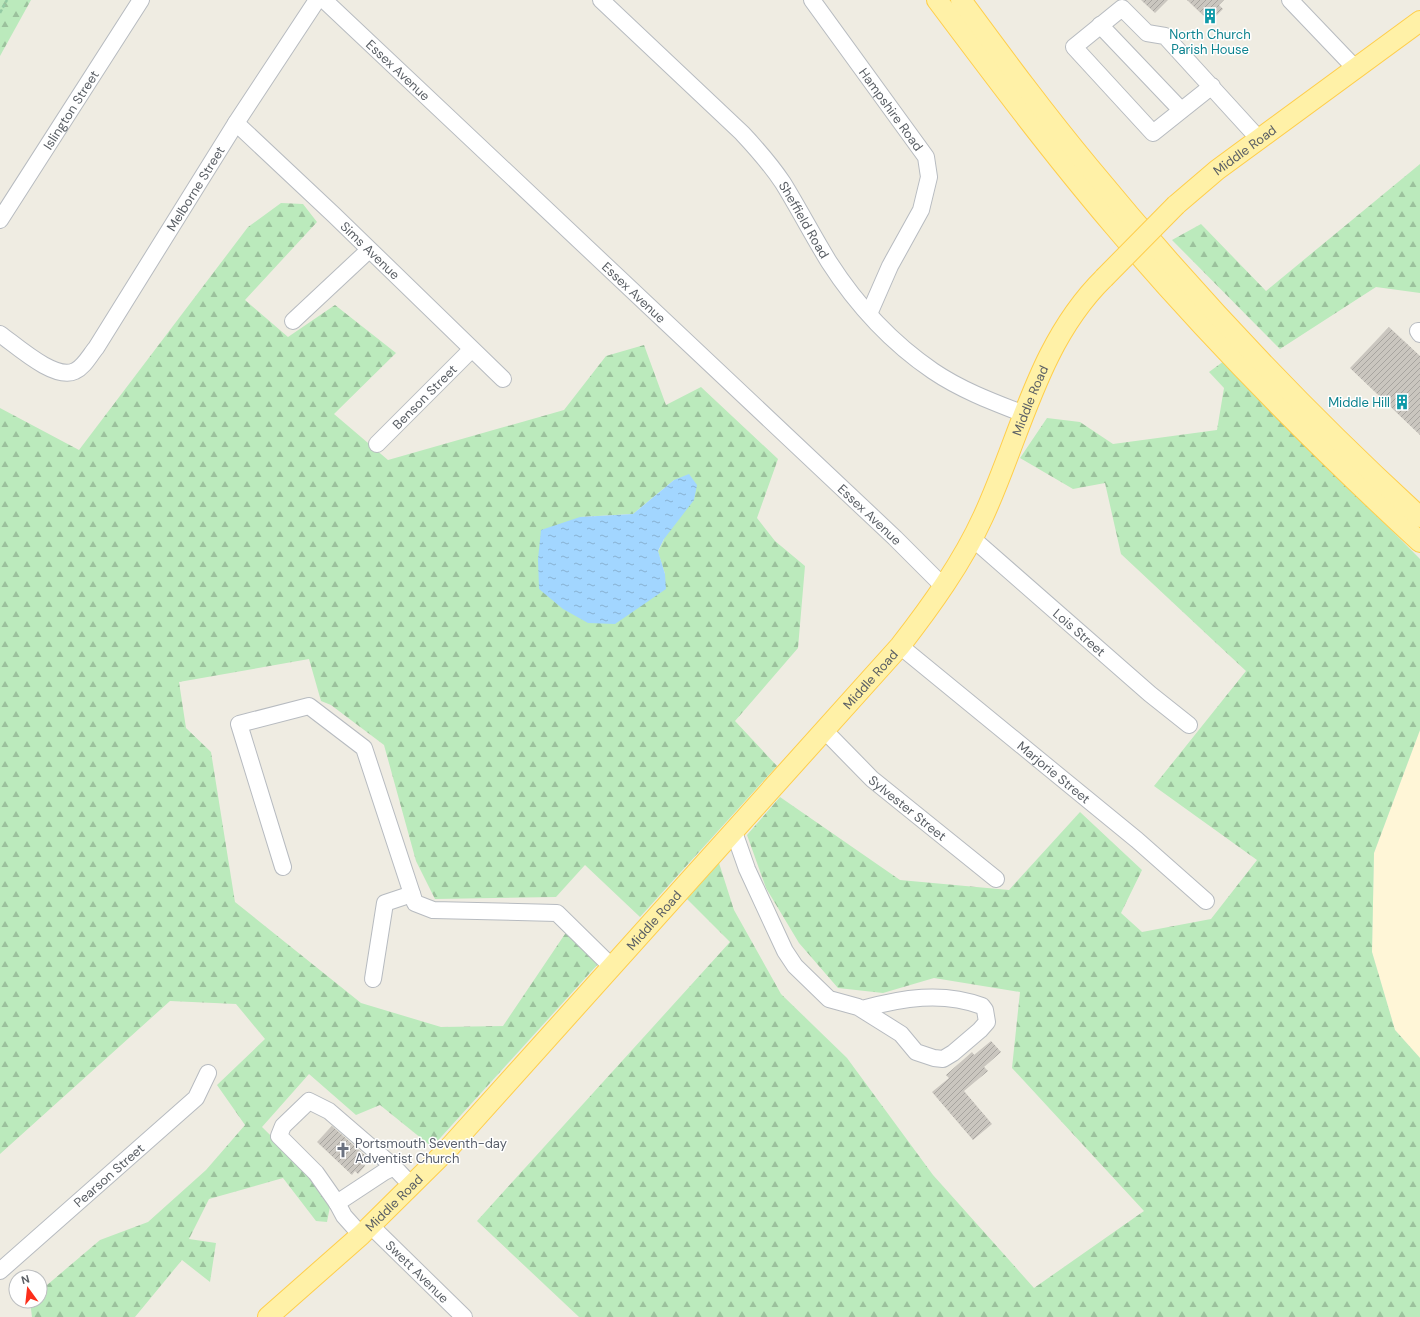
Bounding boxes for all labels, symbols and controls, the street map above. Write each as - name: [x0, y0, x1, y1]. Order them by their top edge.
- building icon: North Church Parish House: [1201, 7, 1219, 25]
- place label: North Church Parish House: [1169, 26, 1251, 58]
- street label: Essex Avenue: [363, 36, 434, 104]
- street label: Hampshire Road: [855, 64, 927, 154]
- street label: Islington Street: [39, 67, 102, 153]
- street label: Middle Road: [1209, 121, 1280, 179]
- street label: Melborne Street: [162, 143, 228, 234]
- street label: Sheffield Road: [775, 178, 833, 261]
- street label: Sims Avenue: [337, 217, 404, 283]
- street label: Essex Avenue: [599, 258, 670, 326]
- street label: Benson Street: [388, 361, 460, 433]
- street label: Middle Road: [1008, 362, 1052, 438]
- building icon: Middle Hill: [1393, 393, 1411, 411]
- place label: Middle Hill: [1328, 394, 1390, 411]
- street label: Essex Avenue: [834, 480, 905, 548]
- street label: Lois Street: [1050, 605, 1109, 660]
- street label: Middle Road: [839, 646, 901, 713]
- street label: Marjorie Street: [1014, 737, 1094, 807]
- street label: Sylvester Street: [865, 771, 950, 844]
- street label: Middle Road: [622, 887, 685, 954]
- place label: Portsmouth Seventh-day Adventist Church: [355, 1135, 507, 1167]
- street label: Pearson Street: [70, 1139, 148, 1211]
- church icon: Portsmouth Seventh-day Adventist Church: [334, 1141, 352, 1159]
- street label: Middle Road: [361, 1170, 426, 1235]
- street label: Swett Avenue: [382, 1237, 453, 1306]
- north arrow: [8, 1269, 48, 1309]
- text: N: [20, 1272, 31, 1287]

